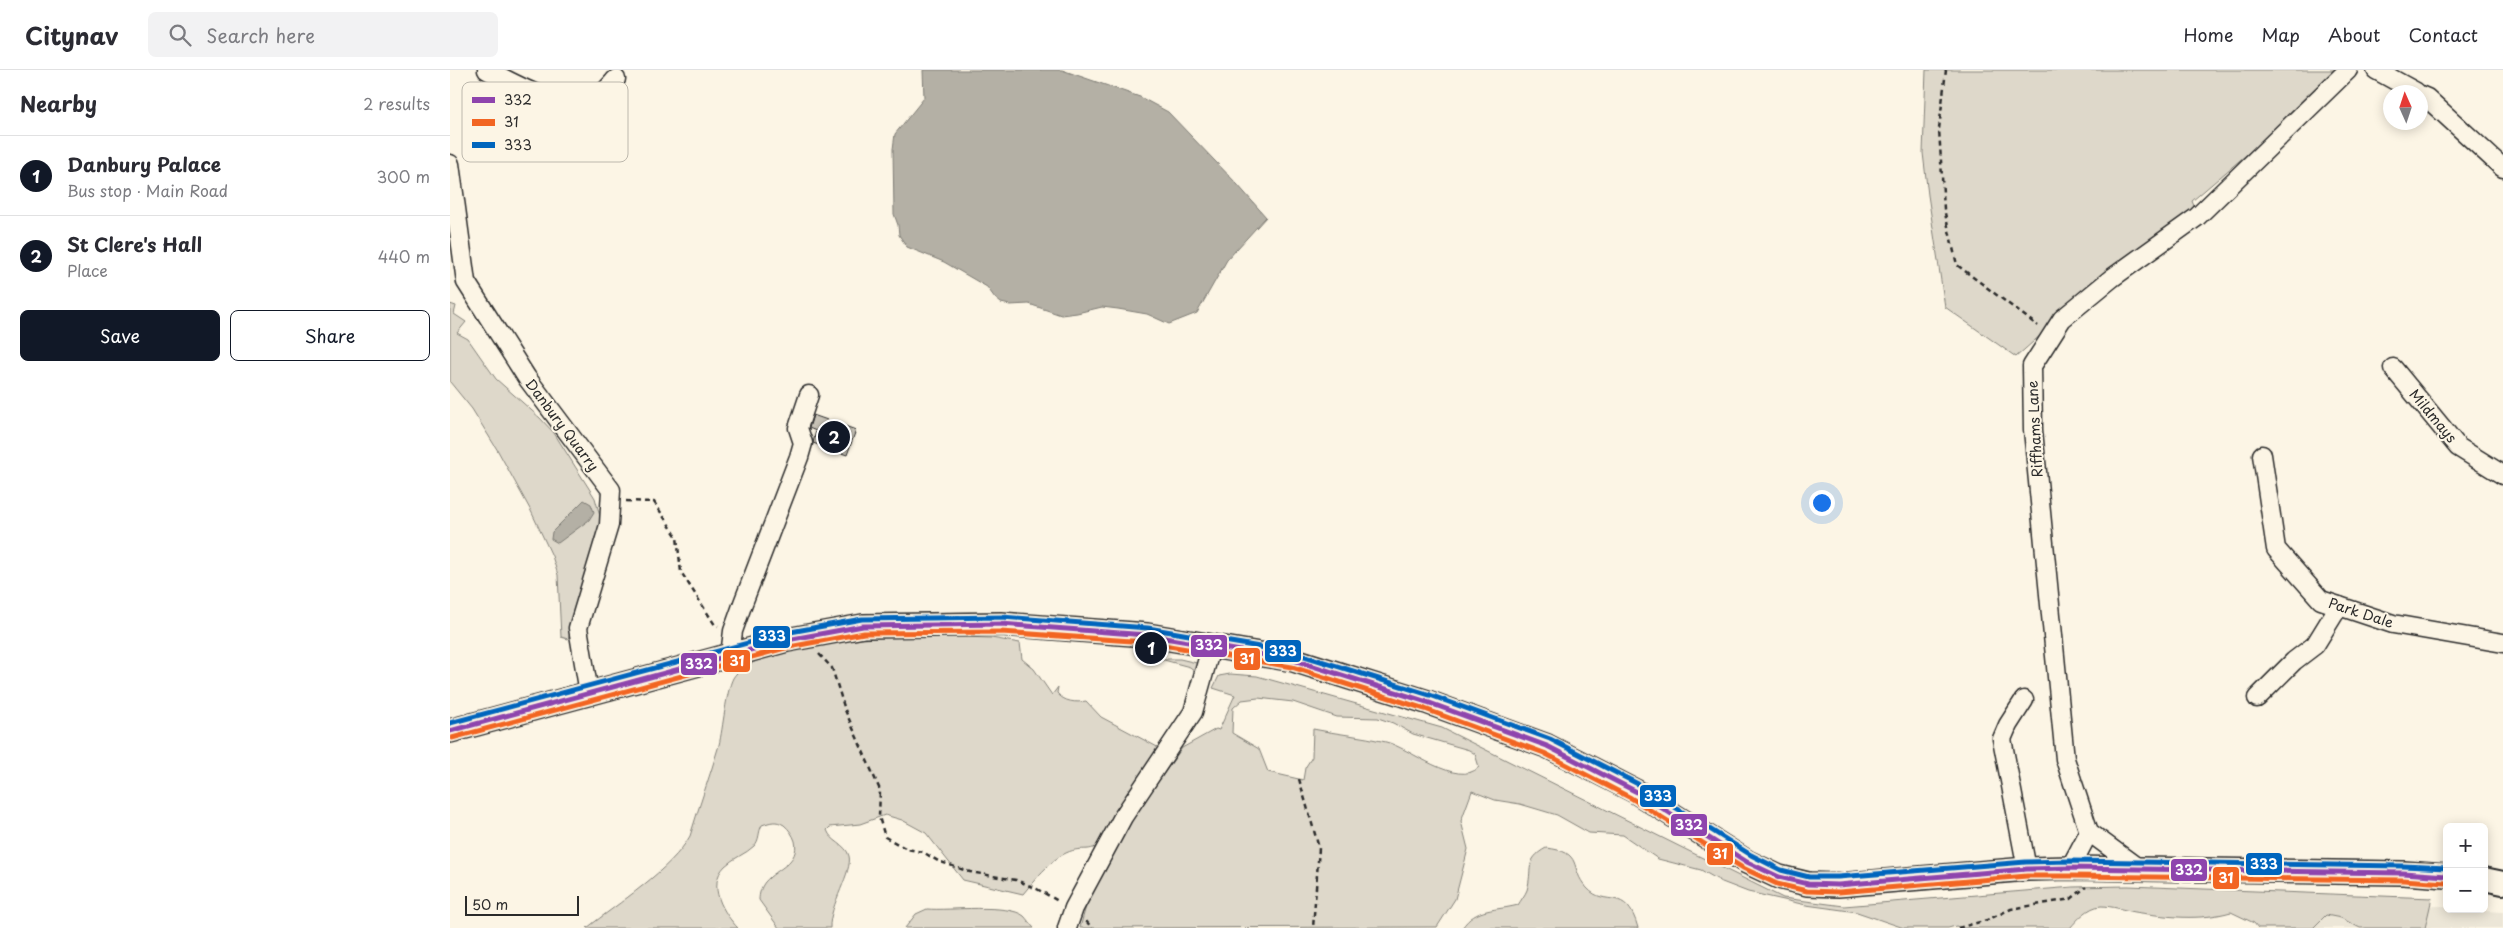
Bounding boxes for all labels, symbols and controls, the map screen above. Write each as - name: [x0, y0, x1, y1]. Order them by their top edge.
- search box: [148, 12, 498, 57]
- text: Citynav: [25, 17, 118, 53]
- icon: search: [166, 21, 194, 49]
- text: Search here: [206, 21, 315, 49]
- text: Home: [2183, 21, 2233, 48]
- text: Map: [2261, 21, 2300, 48]
- text: About: [2328, 21, 2380, 48]
- text: Contact: [2408, 21, 2478, 48]
- legend: [462, 82, 628, 162]
- north arrow: [2383, 85, 2428, 130]
- text: Nearby: [20, 87, 97, 119]
- text: 332: [504, 89, 532, 110]
- text: 2 results: [363, 91, 430, 115]
- text: 31: [504, 111, 519, 132]
- text: 333: [504, 134, 532, 155]
- text: Danbury Palace: [67, 150, 221, 178]
- text: 1: [32, 164, 40, 188]
- text: 300 m: [376, 164, 430, 188]
- text: Bus stop · Main Road: [67, 178, 228, 202]
- text: St Clere's Hall: [67, 230, 202, 258]
- text: 2: [30, 244, 42, 268]
- text: 440 m: [378, 244, 430, 268]
- text: Place: [67, 258, 108, 282]
- button: Save: [20, 310, 220, 361]
- button: Share: [230, 310, 430, 361]
- street label: Danbury Quarry: [521, 374, 604, 475]
- street label: Riffhams Lane: [2021, 380, 2048, 478]
- street label: Mildmays: [2405, 384, 2462, 447]
- pin: 2: [818, 418, 850, 456]
- your location: [1809, 490, 1835, 516]
- street label: Park Dale: [2326, 592, 2397, 633]
- line badge: 333: [752, 625, 791, 649]
- text: 333: [758, 625, 786, 646]
- pin: 1: [1135, 629, 1167, 667]
- line badge: 332: [1190, 634, 1228, 658]
- text: 332: [1195, 634, 1223, 655]
- line badge: 333: [1264, 639, 1302, 663]
- text: 333: [1269, 640, 1297, 661]
- line badge: 31: [1233, 647, 1261, 671]
- text: 31: [1239, 648, 1255, 669]
- line badge: 31: [722, 649, 751, 673]
- text: 31: [729, 650, 745, 671]
- line badge: 332: [680, 652, 718, 676]
- text: 332: [685, 653, 713, 674]
- line badge: 333: [1639, 784, 1677, 808]
- text: 333: [1644, 785, 1672, 806]
- line badge: 332: [1670, 813, 1708, 837]
- text: 332: [1675, 814, 1703, 835]
- map controls: [2443, 823, 2488, 913]
- button: +: [2443, 823, 2488, 868]
- line badge: 31: [1706, 842, 1734, 866]
- text: 31: [1712, 843, 1728, 864]
- line badge: 333: [2245, 852, 2283, 876]
- text: 333: [2250, 853, 2278, 874]
- line badge: 332: [2170, 858, 2208, 882]
- text: 332: [2175, 859, 2203, 880]
- line badge: 31: [2212, 866, 2240, 890]
- text: 31: [2218, 867, 2234, 888]
- button: −: [2443, 868, 2488, 913]
- scale bar: [465, 893, 579, 916]
- text: 50 m: [472, 894, 508, 915]

